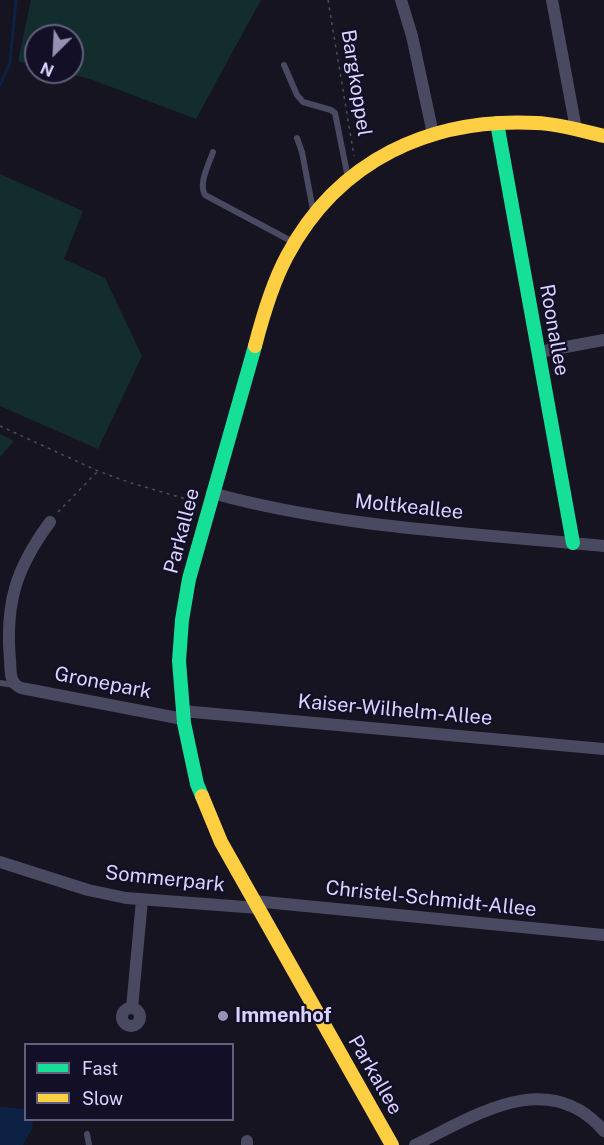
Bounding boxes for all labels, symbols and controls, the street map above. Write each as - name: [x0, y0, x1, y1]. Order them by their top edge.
- north arrow: [24, 24, 84, 84]
- street label: Bargkoppel: [336, 28, 376, 138]
- text: N: [38, 58, 57, 80]
- street label: Roonallee: [534, 282, 574, 378]
- street label: Parkallee: [159, 486, 205, 576]
- street label: Moltkeallee: [354, 489, 464, 525]
- street label: Gronepark: [52, 662, 154, 704]
- street label: Kaiser-Wilhelm-Allee: [297, 690, 493, 730]
- street label: Sommerpark: [104, 861, 226, 897]
- street label: Christel-Schmidt-Allee: [324, 876, 538, 922]
- place label: Immenhof: [235, 1004, 331, 1028]
- marker: Immenhof: [216, 1009, 230, 1023]
- street label: Parkallee: [343, 1031, 407, 1119]
- legend: [24, 1043, 234, 1121]
- text: Fast: [82, 1058, 118, 1079]
- text: Slow: [82, 1088, 123, 1109]

